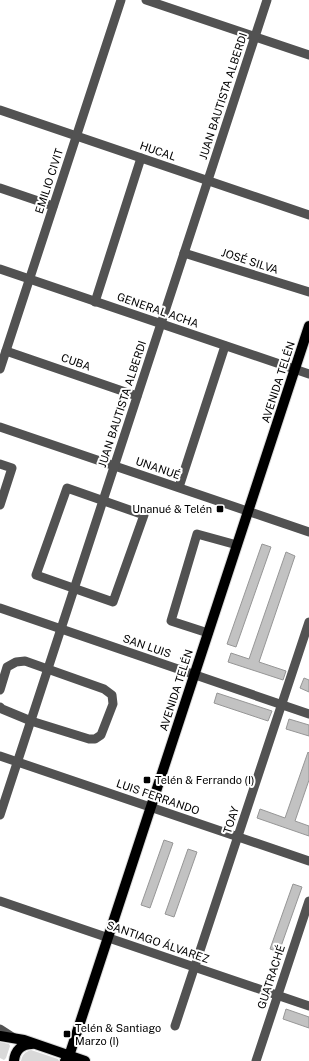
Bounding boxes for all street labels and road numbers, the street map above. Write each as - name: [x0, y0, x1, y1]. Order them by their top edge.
- street label: JUAN BAUTISTA ALBERDI: [197, 31, 249, 161]
- street label: HUCAL: [138, 139, 178, 163]
- street label: EMILIO CIVIT: [33, 147, 65, 215]
- street label: JOSÉ SILVA: [220, 245, 280, 276]
- street label: GENERAL ACHA: [116, 290, 201, 330]
- street label: JUAN BAUTISTA ALBERDI: [96, 339, 148, 469]
- street label: AVENIDA TELÉN: [258, 339, 297, 424]
- street label: CUBA: [60, 351, 93, 373]
- street label: UNANUÉ: [134, 454, 182, 481]
- street label: SAN LUIS: [121, 632, 173, 660]
- street label: AVENIDA TELÉN: [156, 647, 195, 732]
- street label: LUIS FERRANDO: [115, 777, 201, 817]
- street label: TOAY: [221, 805, 241, 835]
- street label: SANTIAGO ÁLVAREZ: [105, 918, 211, 965]
- street label: GUATRACHÉ: [254, 943, 287, 1010]

